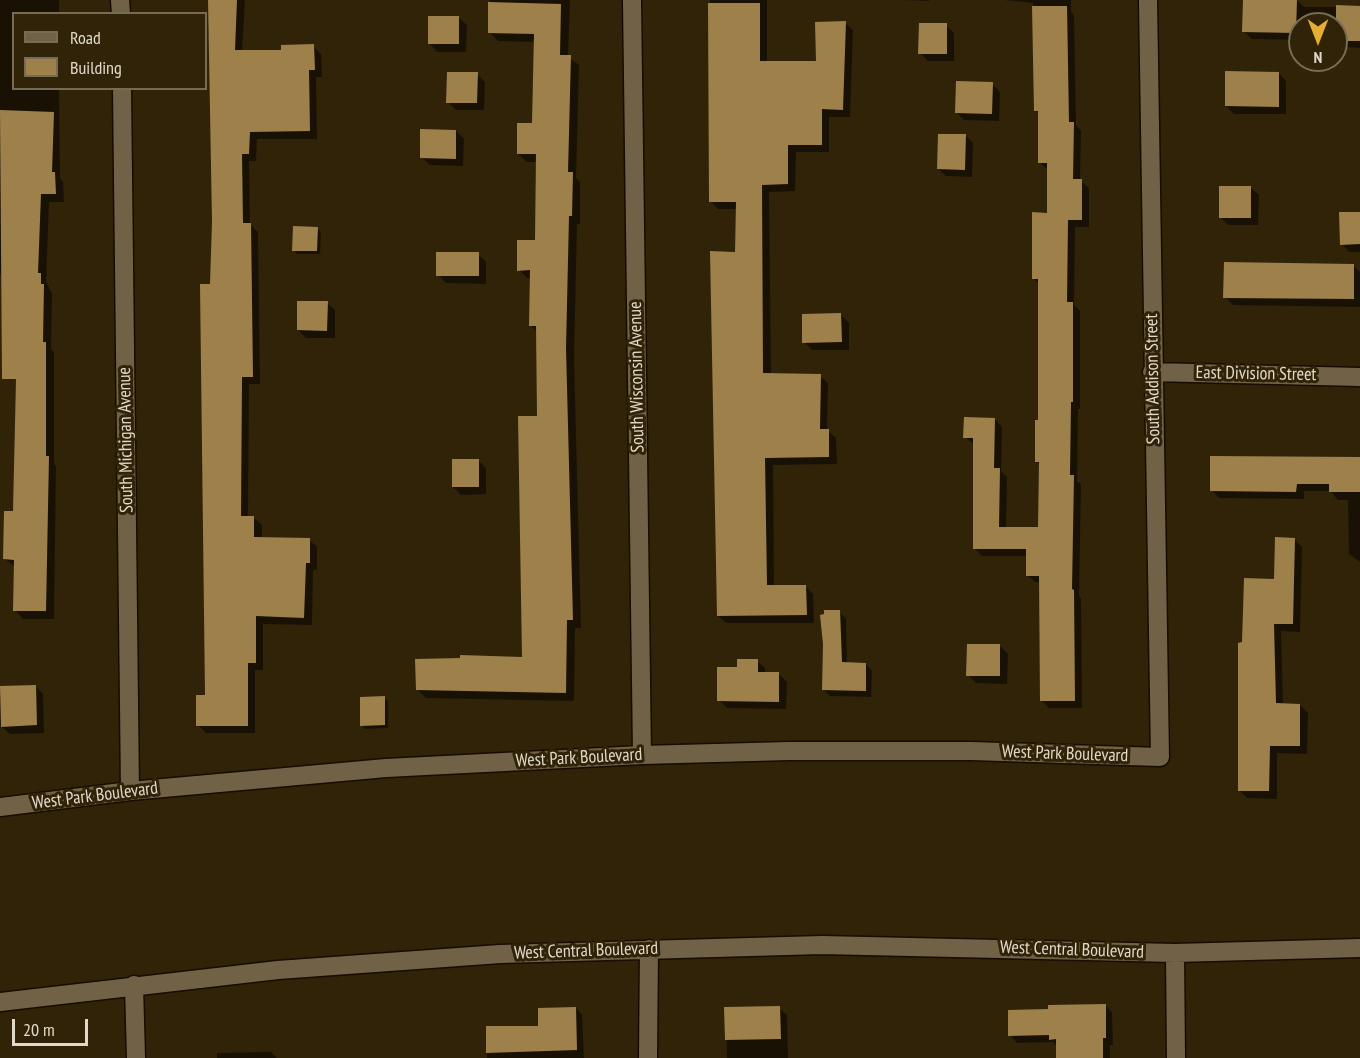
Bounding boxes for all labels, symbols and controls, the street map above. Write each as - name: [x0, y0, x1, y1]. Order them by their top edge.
- legend: [12, 12, 207, 90]
- north arrow: [1288, 12, 1348, 72]
- text: Road: [70, 26, 101, 49]
- text: N: [1314, 48, 1322, 68]
- text: Building: [70, 56, 122, 79]
- street label: South Wisconsin Avenue: [625, 301, 649, 453]
- street label: South Addison Street: [1141, 313, 1165, 445]
- street label: East Division Street: [1195, 362, 1317, 386]
- street label: South Michigan Avenue: [114, 367, 138, 513]
- street label: West Park Boulevard: [1001, 741, 1129, 767]
- street label: West Park Boulevard: [515, 744, 643, 772]
- street label: West Park Boulevard: [31, 778, 159, 814]
- street label: West Central Boulevard: [1000, 937, 1144, 963]
- street label: West Central Boulevard: [514, 938, 658, 964]
- scale bar: [15, 1007, 92, 1045]
- text: 20 m: [23, 1018, 55, 1041]

